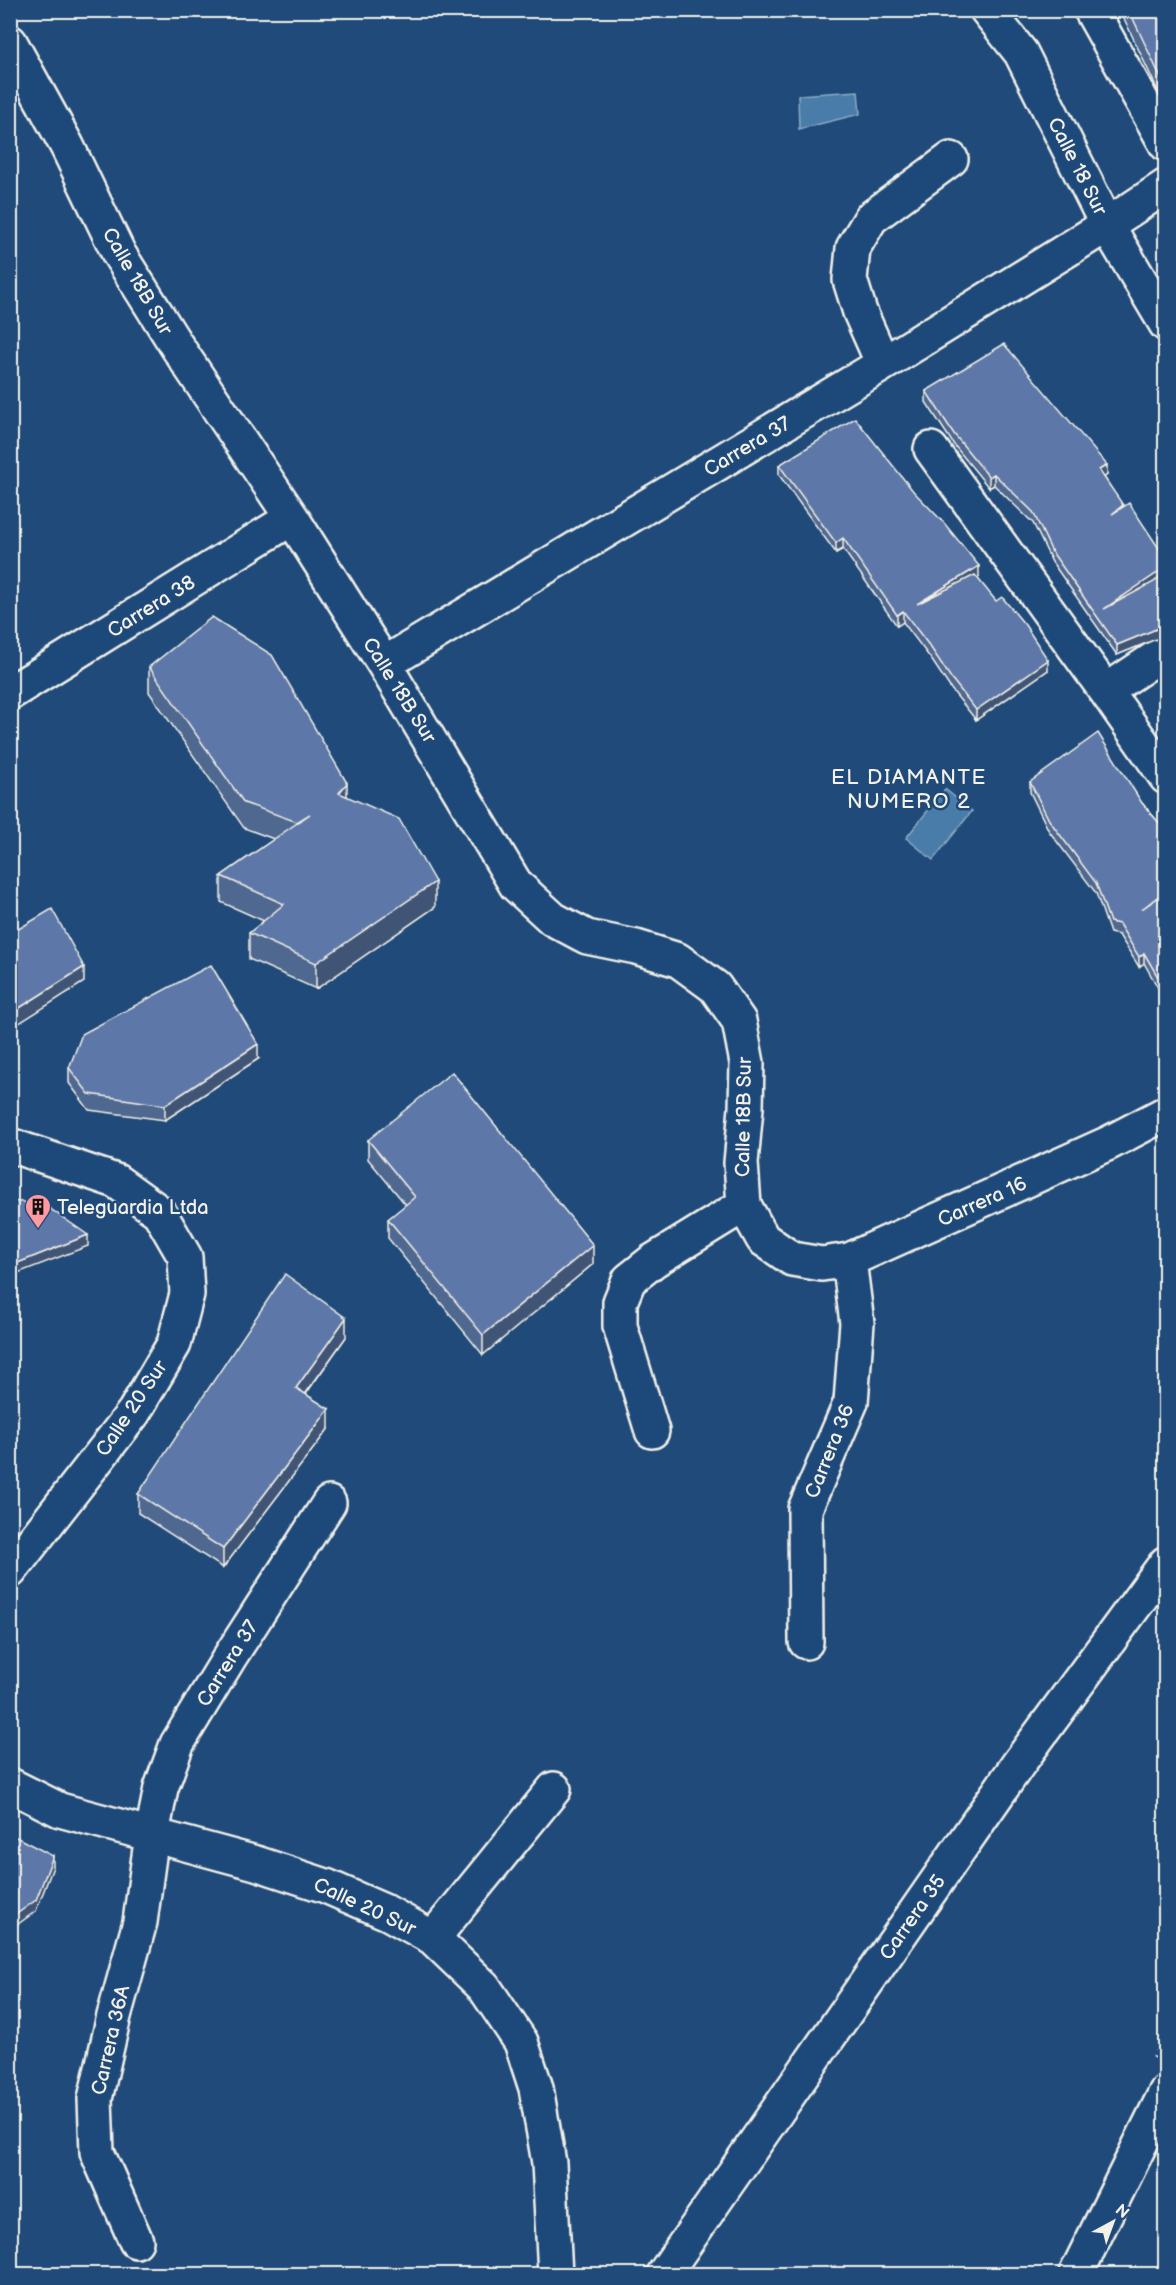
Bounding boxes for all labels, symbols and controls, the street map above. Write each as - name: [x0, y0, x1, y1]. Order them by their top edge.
- street label: Calle 18 Sur: [1042, 114, 1112, 220]
- street label: Calle 18B Sur: [97, 223, 178, 340]
- street label: Carrera 37: [700, 411, 795, 482]
- street label: Carrera 38: [103, 570, 200, 643]
- street label: Calle 18B Sur: [357, 633, 442, 748]
- district label: EL DIAMANTE NUMERO 2: [831, 765, 987, 814]
- street label: Calle 18B Sur: [731, 1056, 757, 1177]
- street label: Carrera 16: [934, 1172, 1031, 1232]
- building icon: Teleguardia Ltda: [23, 1192, 53, 1230]
- place label: Teleguardia Ltda: [57, 1196, 208, 1220]
- street label: Calle 20 Sur: [91, 1355, 173, 1461]
- street label: Carrera 36: [800, 1401, 860, 1502]
- street label: Carrera 37: [192, 1616, 264, 1711]
- street label: Carrera 35: [875, 1870, 951, 1965]
- street label: Calle 20 Sur: [309, 1873, 420, 1941]
- street label: Carrera 36A: [87, 1982, 135, 2097]
- north arrow: [1083, 2192, 1143, 2252]
- text: N: [1111, 2201, 1133, 2223]

